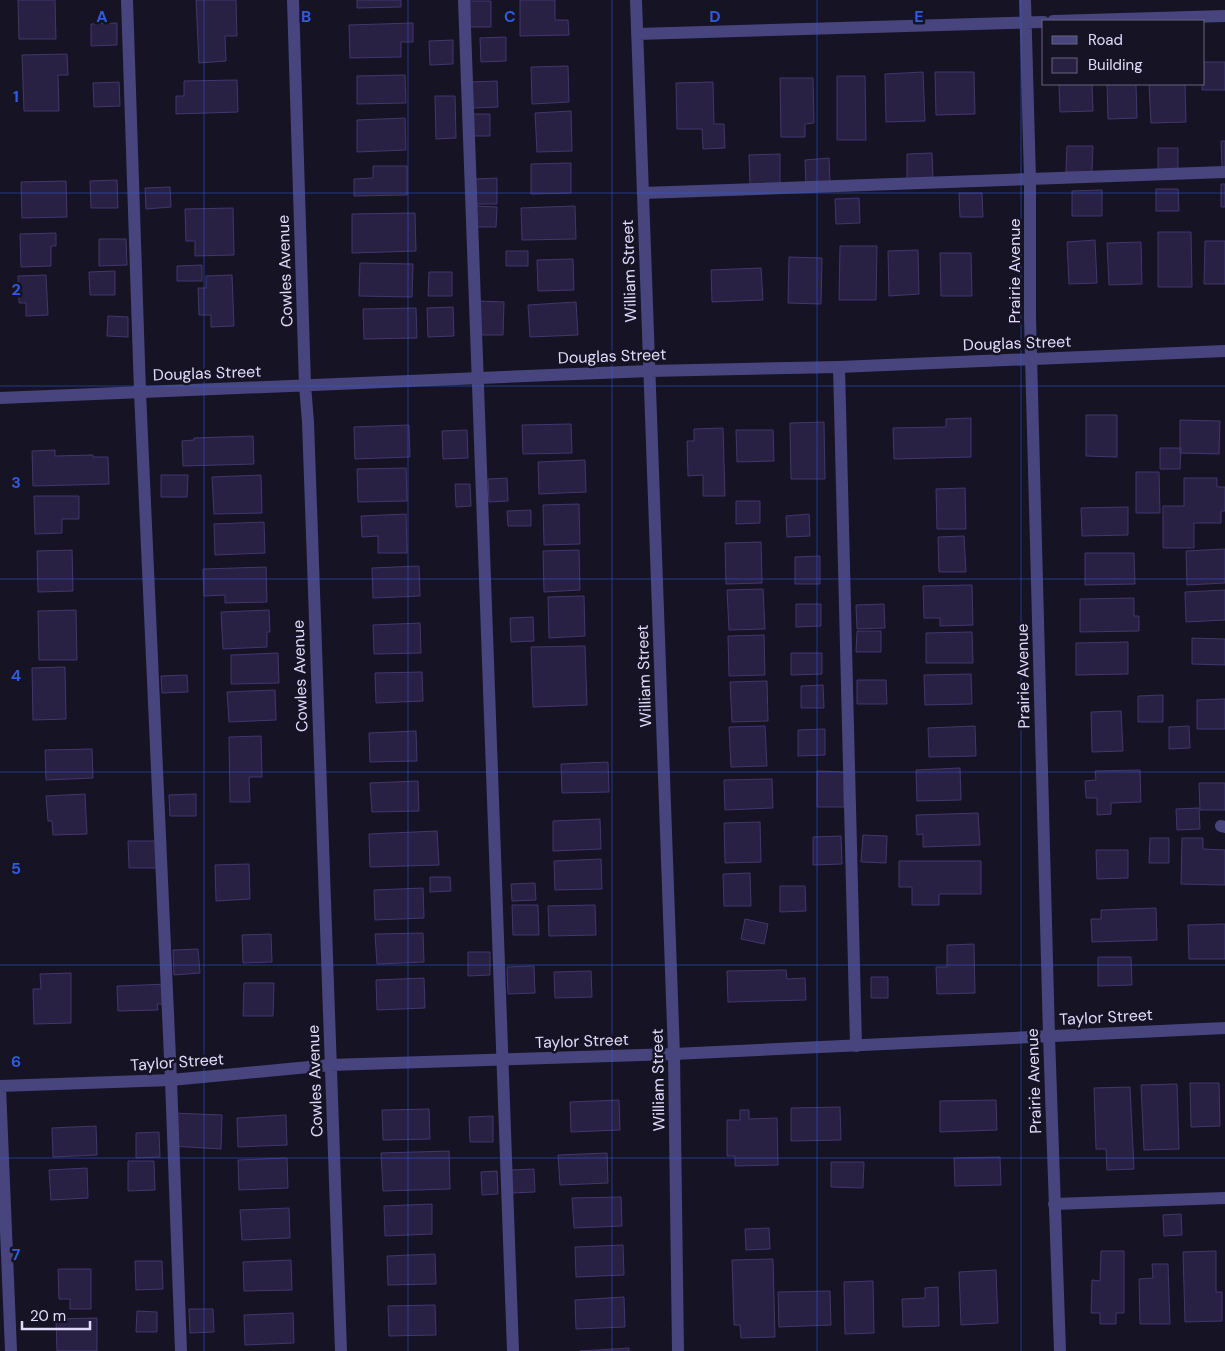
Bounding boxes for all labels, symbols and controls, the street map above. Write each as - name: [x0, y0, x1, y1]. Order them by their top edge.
- text: A: [96, 6, 108, 27]
- text: B: [301, 6, 311, 27]
- text: C: [504, 6, 516, 27]
- text: D: [709, 6, 721, 27]
- text: E: [914, 6, 924, 27]
- legend: [1042, 20, 1205, 85]
- text: Road: [1088, 30, 1123, 50]
- text: Building: [1088, 55, 1143, 75]
- text: 1: [13, 86, 19, 107]
- street label: Cowles Avenue: [273, 215, 297, 327]
- street label: Prairie Avenue: [1004, 218, 1025, 324]
- street label: William Street: [617, 219, 641, 323]
- text: 2: [11, 279, 21, 300]
- street label: Douglas Street: [962, 331, 1072, 355]
- street label: Douglas Street: [557, 344, 667, 368]
- street label: Douglas Street: [152, 361, 262, 385]
- text: 3: [11, 472, 21, 493]
- street label: Cowles Avenue: [288, 620, 312, 732]
- street label: Prairie Avenue: [1012, 623, 1034, 729]
- street label: William Street: [632, 624, 656, 728]
- text: 4: [11, 665, 21, 686]
- text: 5: [11, 858, 21, 879]
- street label: Taylor Street: [1059, 1004, 1153, 1030]
- street label: Cowles Avenue: [303, 1025, 327, 1137]
- street label: William Street: [647, 1028, 669, 1132]
- street label: Prairie Avenue: [1022, 1028, 1046, 1134]
- street label: Taylor Street: [535, 1029, 629, 1053]
- street label: Taylor Street: [130, 1048, 224, 1076]
- text: 6: [11, 1051, 21, 1072]
- text: 7: [12, 1244, 21, 1265]
- scale bar: [22, 1298, 90, 1330]
- text: 20 m: [30, 1306, 66, 1326]

